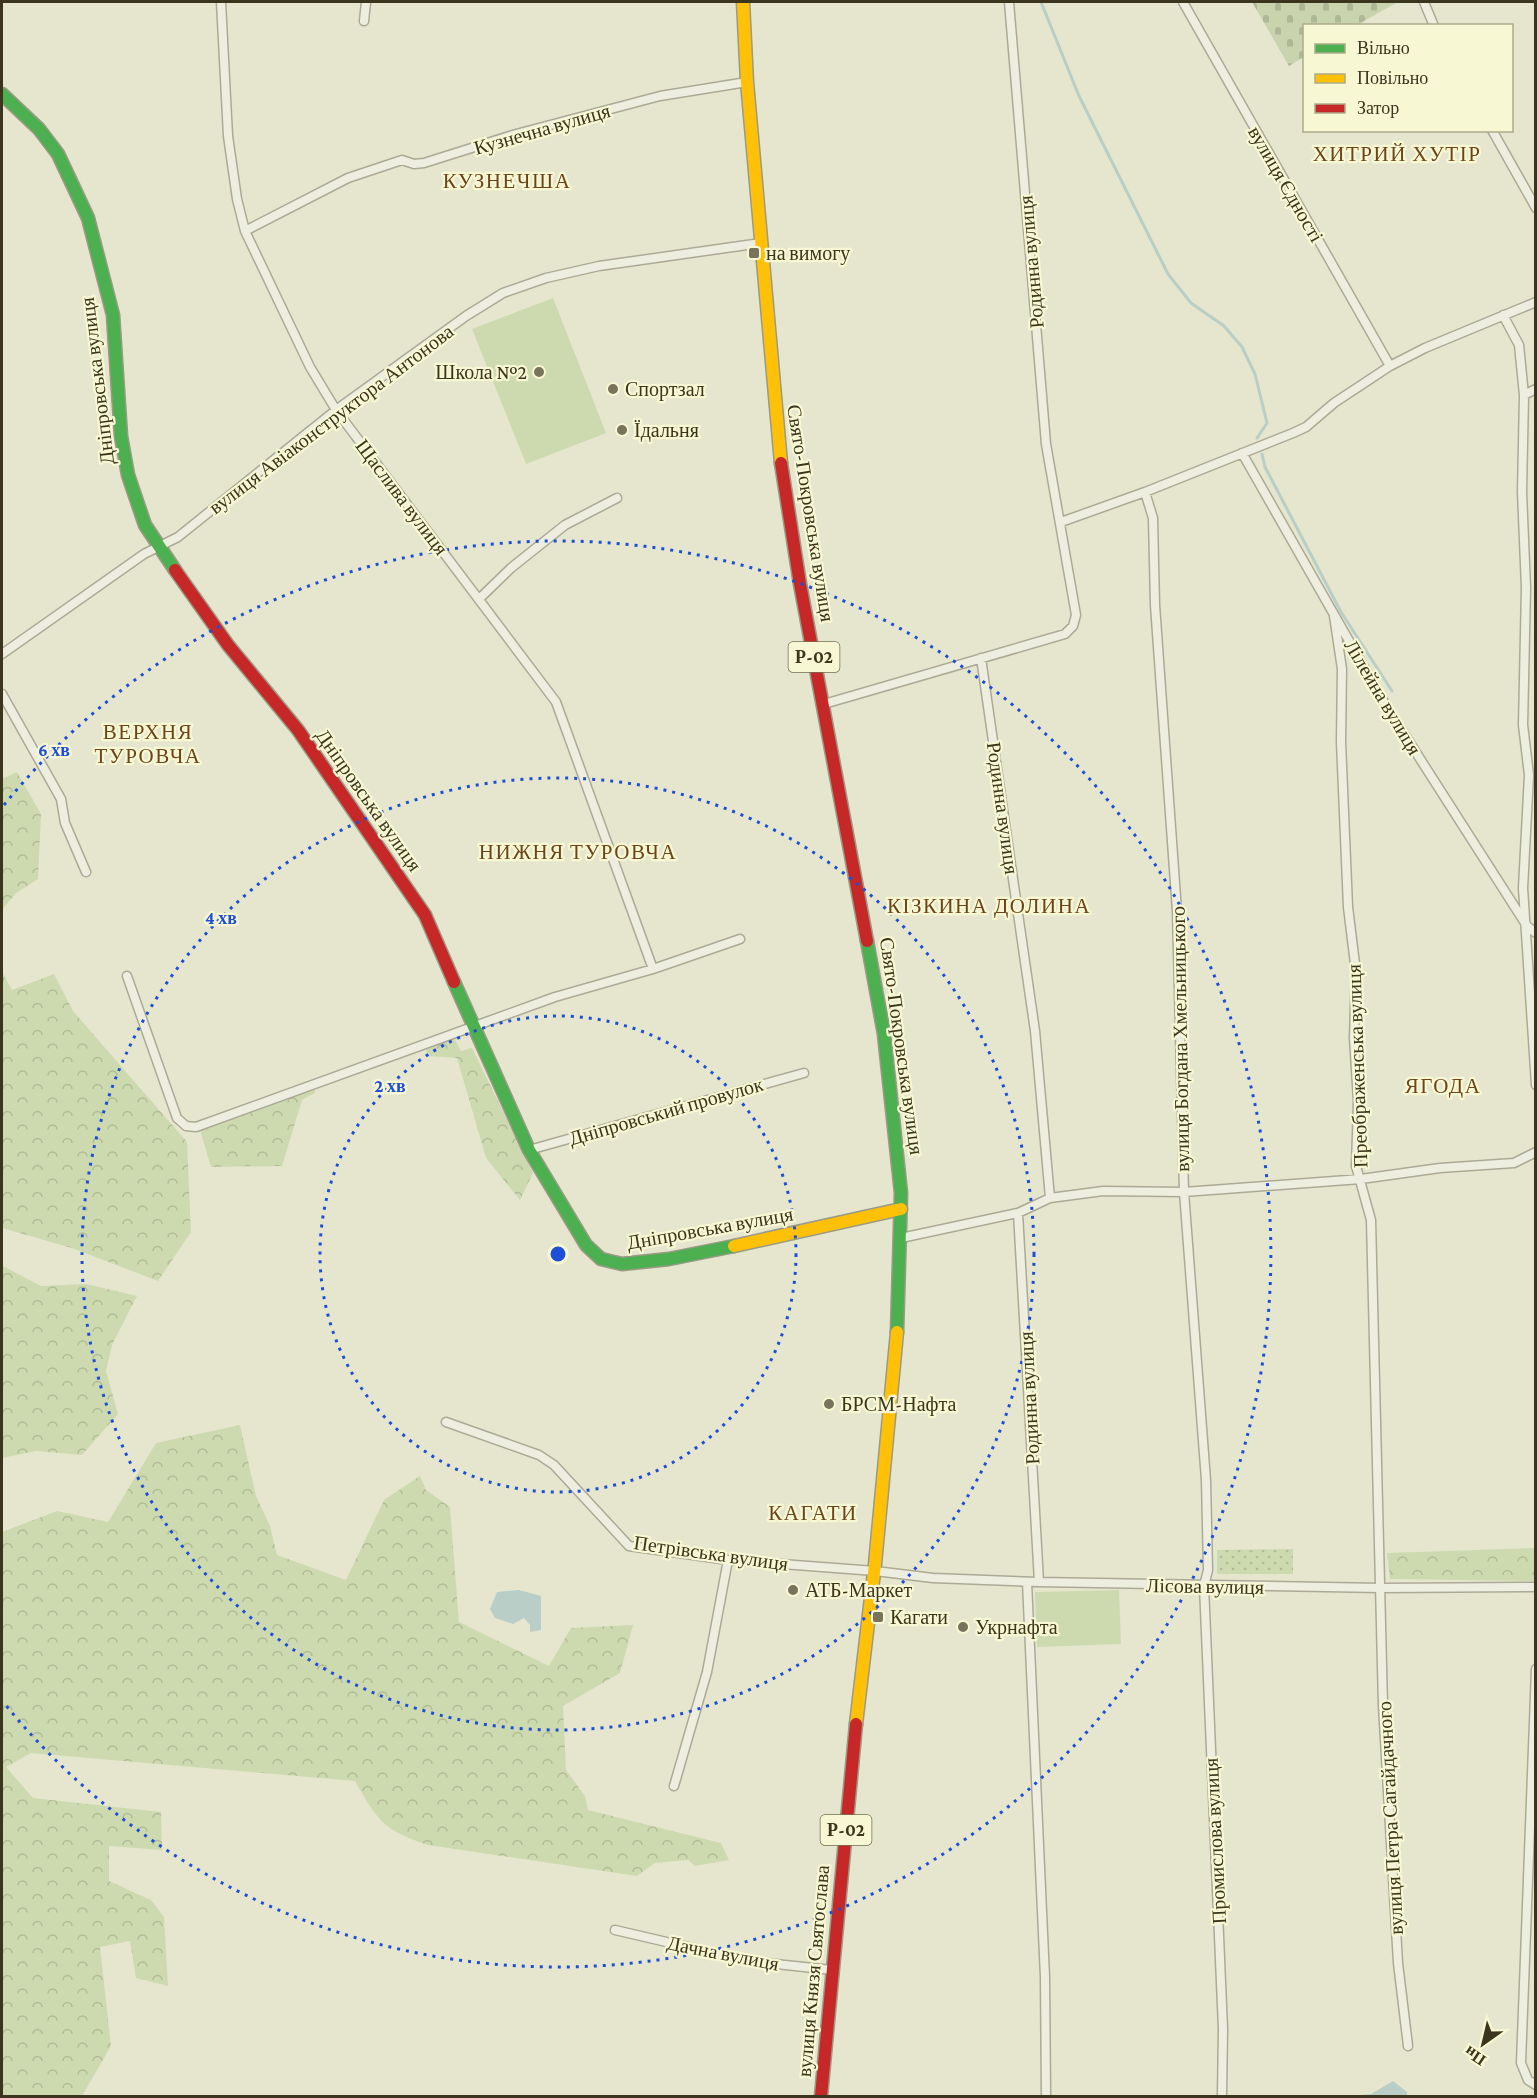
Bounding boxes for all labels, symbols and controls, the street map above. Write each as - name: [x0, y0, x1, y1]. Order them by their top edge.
- legend: [1303, 24, 1513, 132]
- text: Вільно: [1357, 38, 1410, 58]
- text: Повільно: [1357, 68, 1428, 88]
- text: Затор: [1357, 98, 1399, 118]
- street label: Кузнечна вулиця: [471, 99, 613, 160]
- street label: вулиця Єдності: [1243, 122, 1328, 247]
- district label: ХИТРИЙ ХУТІР: [1313, 142, 1481, 166]
- district label: КУЗНЕЧША: [443, 169, 571, 193]
- street label: Родинна вулиця: [1014, 194, 1049, 329]
- place label: на вимогу: [766, 242, 850, 265]
- marker: на вимогу: [747, 246, 761, 260]
- street label: Дніпровська вулиця: [76, 296, 119, 466]
- street label: вулиця Авіаконструктора Антонова: [204, 320, 458, 519]
- place label: Школа №2: [435, 361, 527, 383]
- marker: Школа №2: [532, 365, 546, 379]
- place label: Спортзал: [625, 378, 705, 401]
- marker: Спортзал: [606, 382, 620, 396]
- street label: Свято-Покровська вулиця: [782, 403, 839, 623]
- place label: Їдальня: [634, 419, 699, 442]
- marker: Їдальня: [615, 423, 629, 437]
- street label: Щаслива вулиця: [351, 435, 453, 560]
- street label: Лілейна вулиця: [1339, 635, 1426, 759]
- road number: Р-02: [788, 642, 840, 672]
- district label: ВЕРХНЯ ТУРОВЧА: [94, 720, 202, 768]
- street label: Дніпровська вулиця: [311, 725, 426, 876]
- text: 6 хв: [38, 740, 70, 760]
- street label: Родинна вулиця: [982, 740, 1023, 876]
- district label: НИЖНЯ ТУРОВЧА: [479, 840, 677, 864]
- district label: КІЗКИНА ДОЛИНА: [887, 894, 1091, 918]
- street label: вулиця Богдана Хмельницького: [1167, 906, 1194, 1172]
- text: 4 хв: [205, 908, 237, 928]
- street label: Свято-Покровська вулиця: [875, 936, 928, 1156]
- street label: Преображенська вулиця: [1342, 964, 1373, 1168]
- street label: Дніпровський провулок: [566, 1073, 766, 1150]
- district label: ЯГОДА: [1405, 1074, 1481, 1098]
- text: 2 хв: [374, 1076, 406, 1096]
- street label: Дніпровська вулиця: [625, 1203, 795, 1254]
- centre of rings: [548, 1244, 568, 1264]
- street label: Родинна вулиця: [1015, 1331, 1044, 1465]
- place label: БРСМ-Нафта: [841, 1393, 957, 1416]
- marker: БРСМ-Нафта: [822, 1397, 836, 1411]
- district label: КАГАТИ: [768, 1501, 858, 1525]
- street label: Петрівська вулиця: [632, 1531, 790, 1576]
- street label: Лісова вулиця: [1146, 1574, 1264, 1599]
- place label: АТБ-Маркет: [805, 1579, 912, 1602]
- marker: АТБ-Маркет: [786, 1583, 800, 1597]
- place label: Кагати: [890, 1606, 948, 1628]
- marker: Кагати: [871, 1610, 885, 1624]
- place label: Укрнафта: [975, 1616, 1058, 1639]
- marker: Укрнафта: [956, 1620, 970, 1634]
- street label: вулиця Петра Сагайдачного: [1373, 1701, 1408, 1935]
- street label: Промислова вулиця: [1200, 1757, 1231, 1925]
- road number: Р-02: [820, 1815, 872, 1845]
- street label: вулиця Князя Святослава: [793, 1864, 834, 2078]
- street label: Дачна вулиця: [665, 1931, 781, 1976]
- north arrow: [1453, 2014, 1513, 2074]
- text: Пн: [1461, 2043, 1489, 2069]

